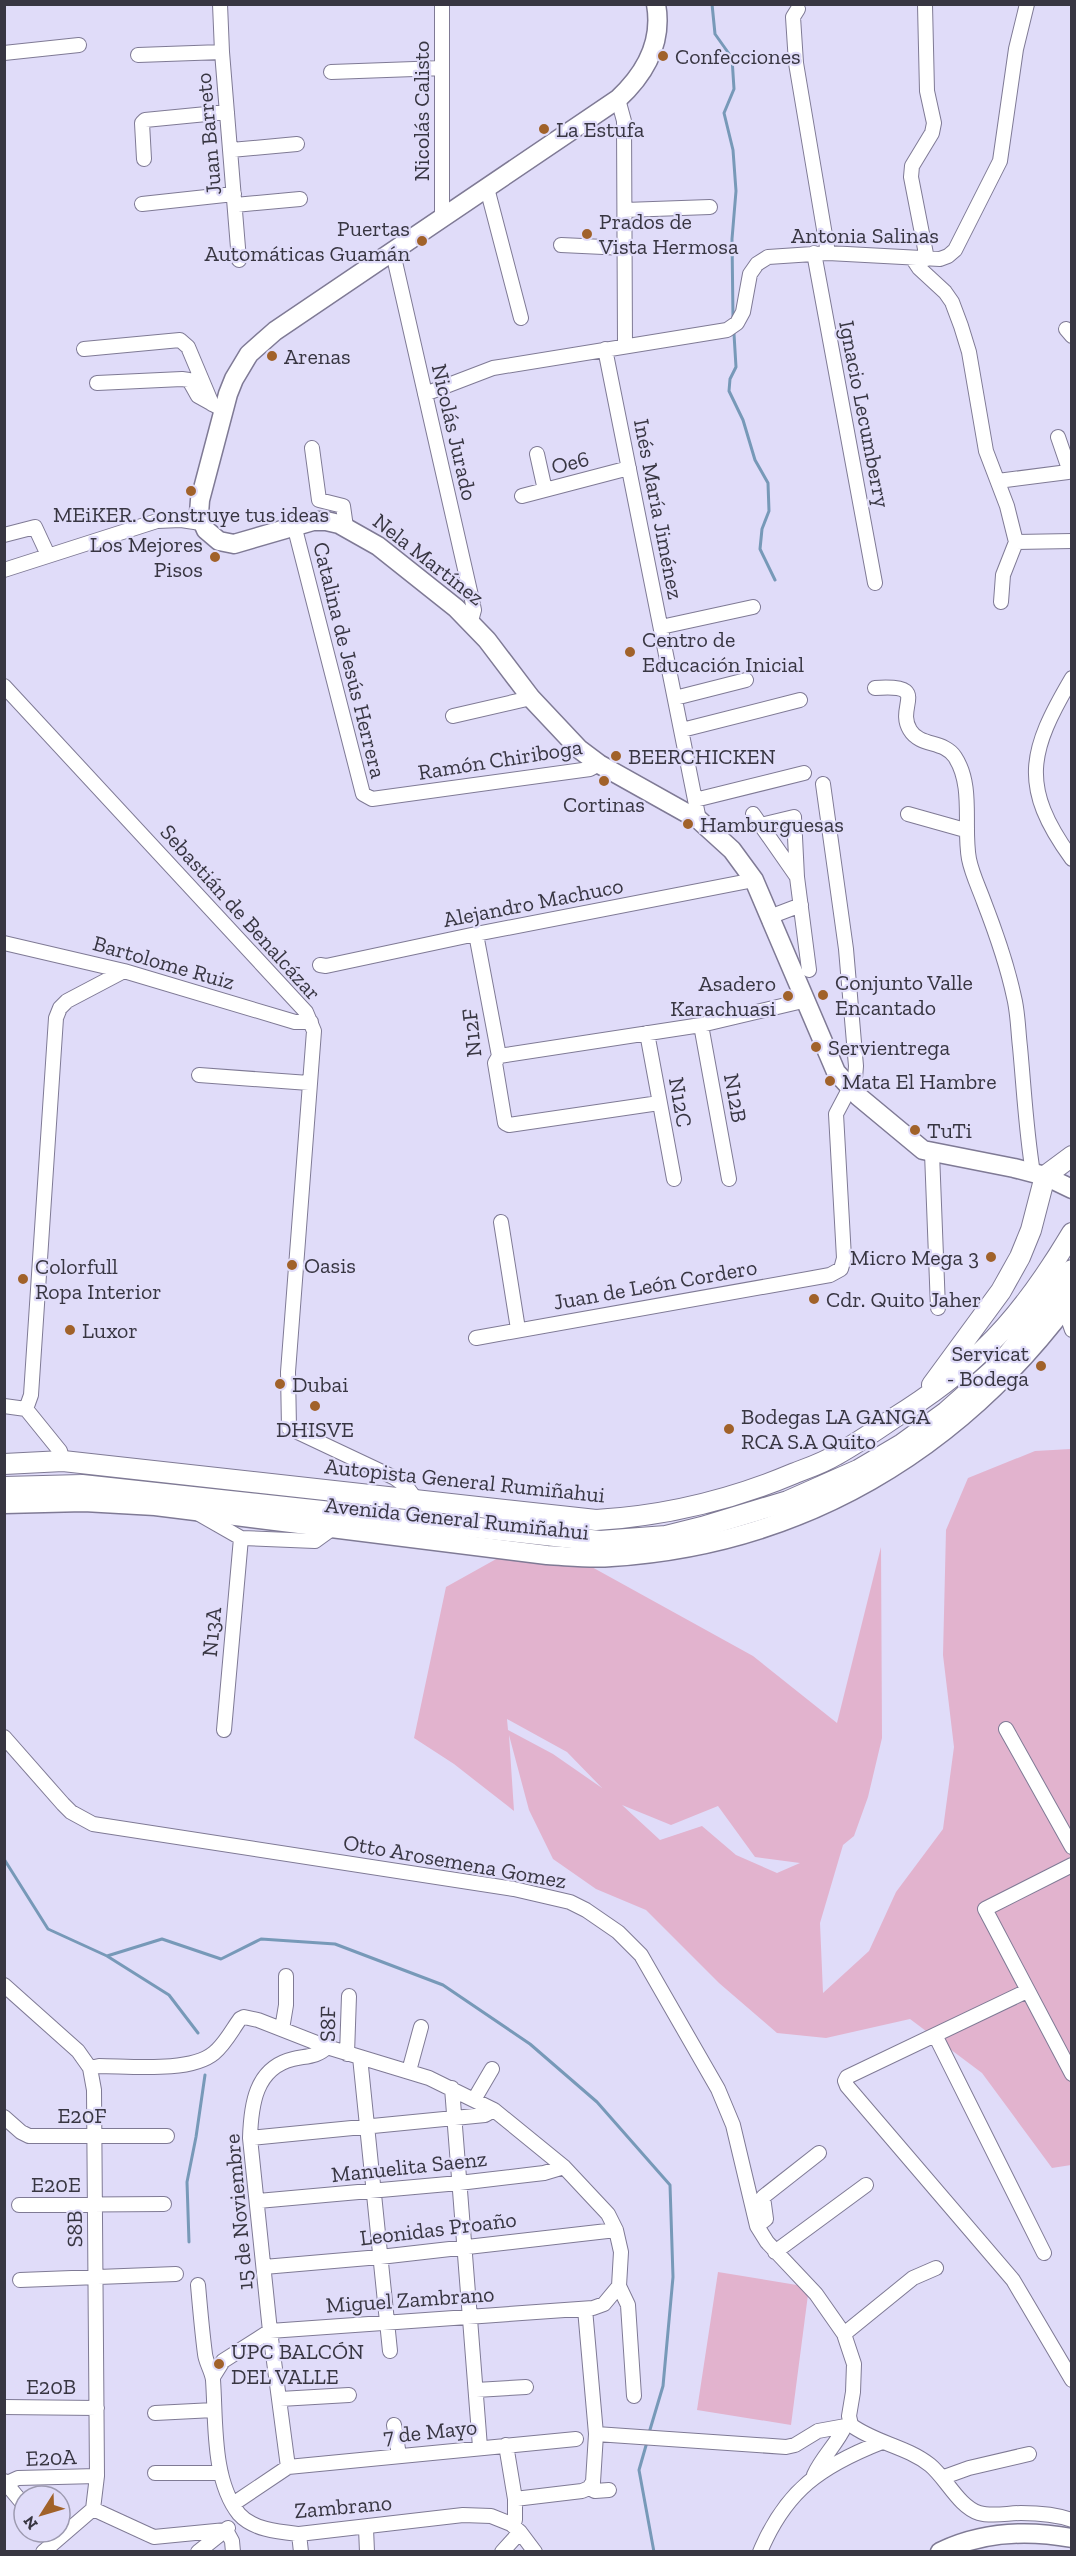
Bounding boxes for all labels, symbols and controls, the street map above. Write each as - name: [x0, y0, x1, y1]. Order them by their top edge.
- street label: Nicolás Calisto: [408, 41, 435, 181]
- place label: Confecciones: [675, 43, 801, 70]
- marker: Confecciones: [656, 49, 670, 63]
- street label: Juan Barreto: [190, 72, 227, 196]
- place label: La Estufa: [556, 116, 645, 143]
- marker: La Estufa: [537, 122, 551, 136]
- place label: Prados de Vista Hermosa: [598, 208, 739, 260]
- place label: Puertas Automáticas Guamán: [205, 215, 410, 267]
- street label: Antonia Salinas: [791, 222, 939, 249]
- marker: Prados de Vista Hermosa: [580, 227, 594, 241]
- marker: Puertas Automáticas Guamán: [415, 234, 429, 248]
- street label: Ignacio Lecumberry: [833, 318, 896, 511]
- place label: Arenas: [284, 343, 351, 370]
- marker: Arenas: [265, 349, 279, 363]
- street label: Nicolás Jurado: [426, 361, 483, 503]
- street label: Inés María Jiménez: [628, 417, 689, 602]
- street label: Oe6: [548, 445, 592, 480]
- marker: MEiKER. Construye tus ideas: [184, 484, 198, 498]
- place label: MEiKER. Construye tus ideas: [53, 501, 329, 528]
- street label: Nela Martínez: [368, 507, 490, 611]
- place label: Los Mejores Pisos: [90, 531, 203, 583]
- street label: Catalina de Jesús Herrera: [307, 539, 392, 781]
- marker: Los Mejores Pisos: [208, 550, 222, 564]
- place label: Centro de Educación Inicial: [642, 626, 804, 678]
- marker: Centro de Educación Inicial: [623, 645, 637, 659]
- street label: Ramón Chiriboga: [416, 733, 584, 786]
- place label: BEERCHICKEN: [628, 743, 776, 770]
- marker: BEERCHICKEN: [609, 749, 623, 763]
- marker: Cortinas: [597, 774, 611, 788]
- place label: Cortinas: [563, 791, 645, 818]
- place label: Hamburguesas: [700, 811, 844, 838]
- marker: Hamburguesas: [681, 817, 695, 831]
- street label: Sebastián de Benalcázar: [154, 819, 327, 1006]
- street label: Alejandro Machuco: [441, 872, 625, 933]
- street label: Bartolome Ruiz: [90, 929, 238, 996]
- place label: Conjunto Valle Encantado: [835, 969, 973, 1021]
- place label: Asadero Karachuasi: [670, 970, 776, 1022]
- marker: Conjunto Valle Encantado: [816, 988, 830, 1002]
- marker: Asadero Karachuasi: [781, 989, 795, 1003]
- street label: N12F: [456, 1008, 487, 1058]
- place label: Servientrega: [828, 1034, 950, 1061]
- marker: Servientrega: [809, 1040, 823, 1054]
- place label: Mata El Hambre: [842, 1068, 997, 1095]
- street label: N12B: [718, 1071, 753, 1125]
- marker: Mata El Hambre: [823, 1074, 837, 1088]
- street label: N12C: [663, 1075, 698, 1129]
- place label: TuTi: [927, 1117, 972, 1144]
- marker: TuTi: [908, 1123, 922, 1137]
- place label: Micro Mega 3: [850, 1244, 979, 1271]
- marker: Micro Mega 3: [984, 1250, 998, 1264]
- place label: Oasis: [304, 1252, 356, 1279]
- place label: Colorfull Ropa Interior: [35, 1253, 161, 1305]
- street label: Juan de León Cordero: [551, 1253, 759, 1316]
- marker: Oasis: [285, 1258, 299, 1272]
- marker: Colorfull Ropa Interior: [16, 1272, 30, 1286]
- place label: Cdr. Quito Jaher: [826, 1286, 981, 1313]
- marker: Cdr. Quito Jaher: [807, 1292, 821, 1306]
- place label: Luxor: [82, 1317, 138, 1344]
- marker: Luxor: [63, 1323, 77, 1337]
- place label: Servicat - Bodega: [947, 1340, 1030, 1392]
- marker: Servicat - Bodega: [1034, 1359, 1048, 1373]
- place label: Dubai: [292, 1371, 348, 1398]
- marker: Dubai: [273, 1377, 287, 1391]
- marker: DHISVE: [308, 1399, 322, 1413]
- place label: Bodegas LA GANGA RCA S.A Quito: [741, 1403, 931, 1455]
- place label: DHISVE: [276, 1416, 354, 1443]
- marker: Bodegas LA GANGA RCA S.A Quito: [722, 1422, 736, 1436]
- street label: Autopista General Rumiñahui: [323, 1452, 606, 1509]
- street label: Avenida General Rumiñahui: [324, 1491, 590, 1546]
- street label: N13A: [196, 1605, 227, 1658]
- street label: Otto Arosemena Gomez: [341, 1829, 569, 1894]
- street label: S8F: [314, 2006, 341, 2042]
- street label: E20F: [57, 2102, 107, 2129]
- street label: 15 de Noviembre: [218, 2133, 259, 2291]
- street label: Manuelita Saenz: [330, 2145, 488, 2188]
- street label: E20E: [31, 2171, 81, 2198]
- street label: Leonidas Proaño: [358, 2206, 518, 2251]
- street label: S8B: [61, 2210, 88, 2248]
- street label: Miguel Zambrano: [325, 2280, 495, 2319]
- place label: UPC BALCÓN DEL VALLE: [231, 2338, 364, 2390]
- marker: UPC BALCÓN DEL VALLE: [212, 2357, 226, 2371]
- street label: E20B: [26, 2373, 76, 2400]
- street label: 7 de Mayo: [382, 2413, 478, 2450]
- street label: E20A: [25, 2443, 78, 2472]
- north arrow: [12, 2484, 72, 2544]
- street label: Zambrano: [293, 2489, 393, 2524]
- text: N: [19, 2512, 42, 2533]

